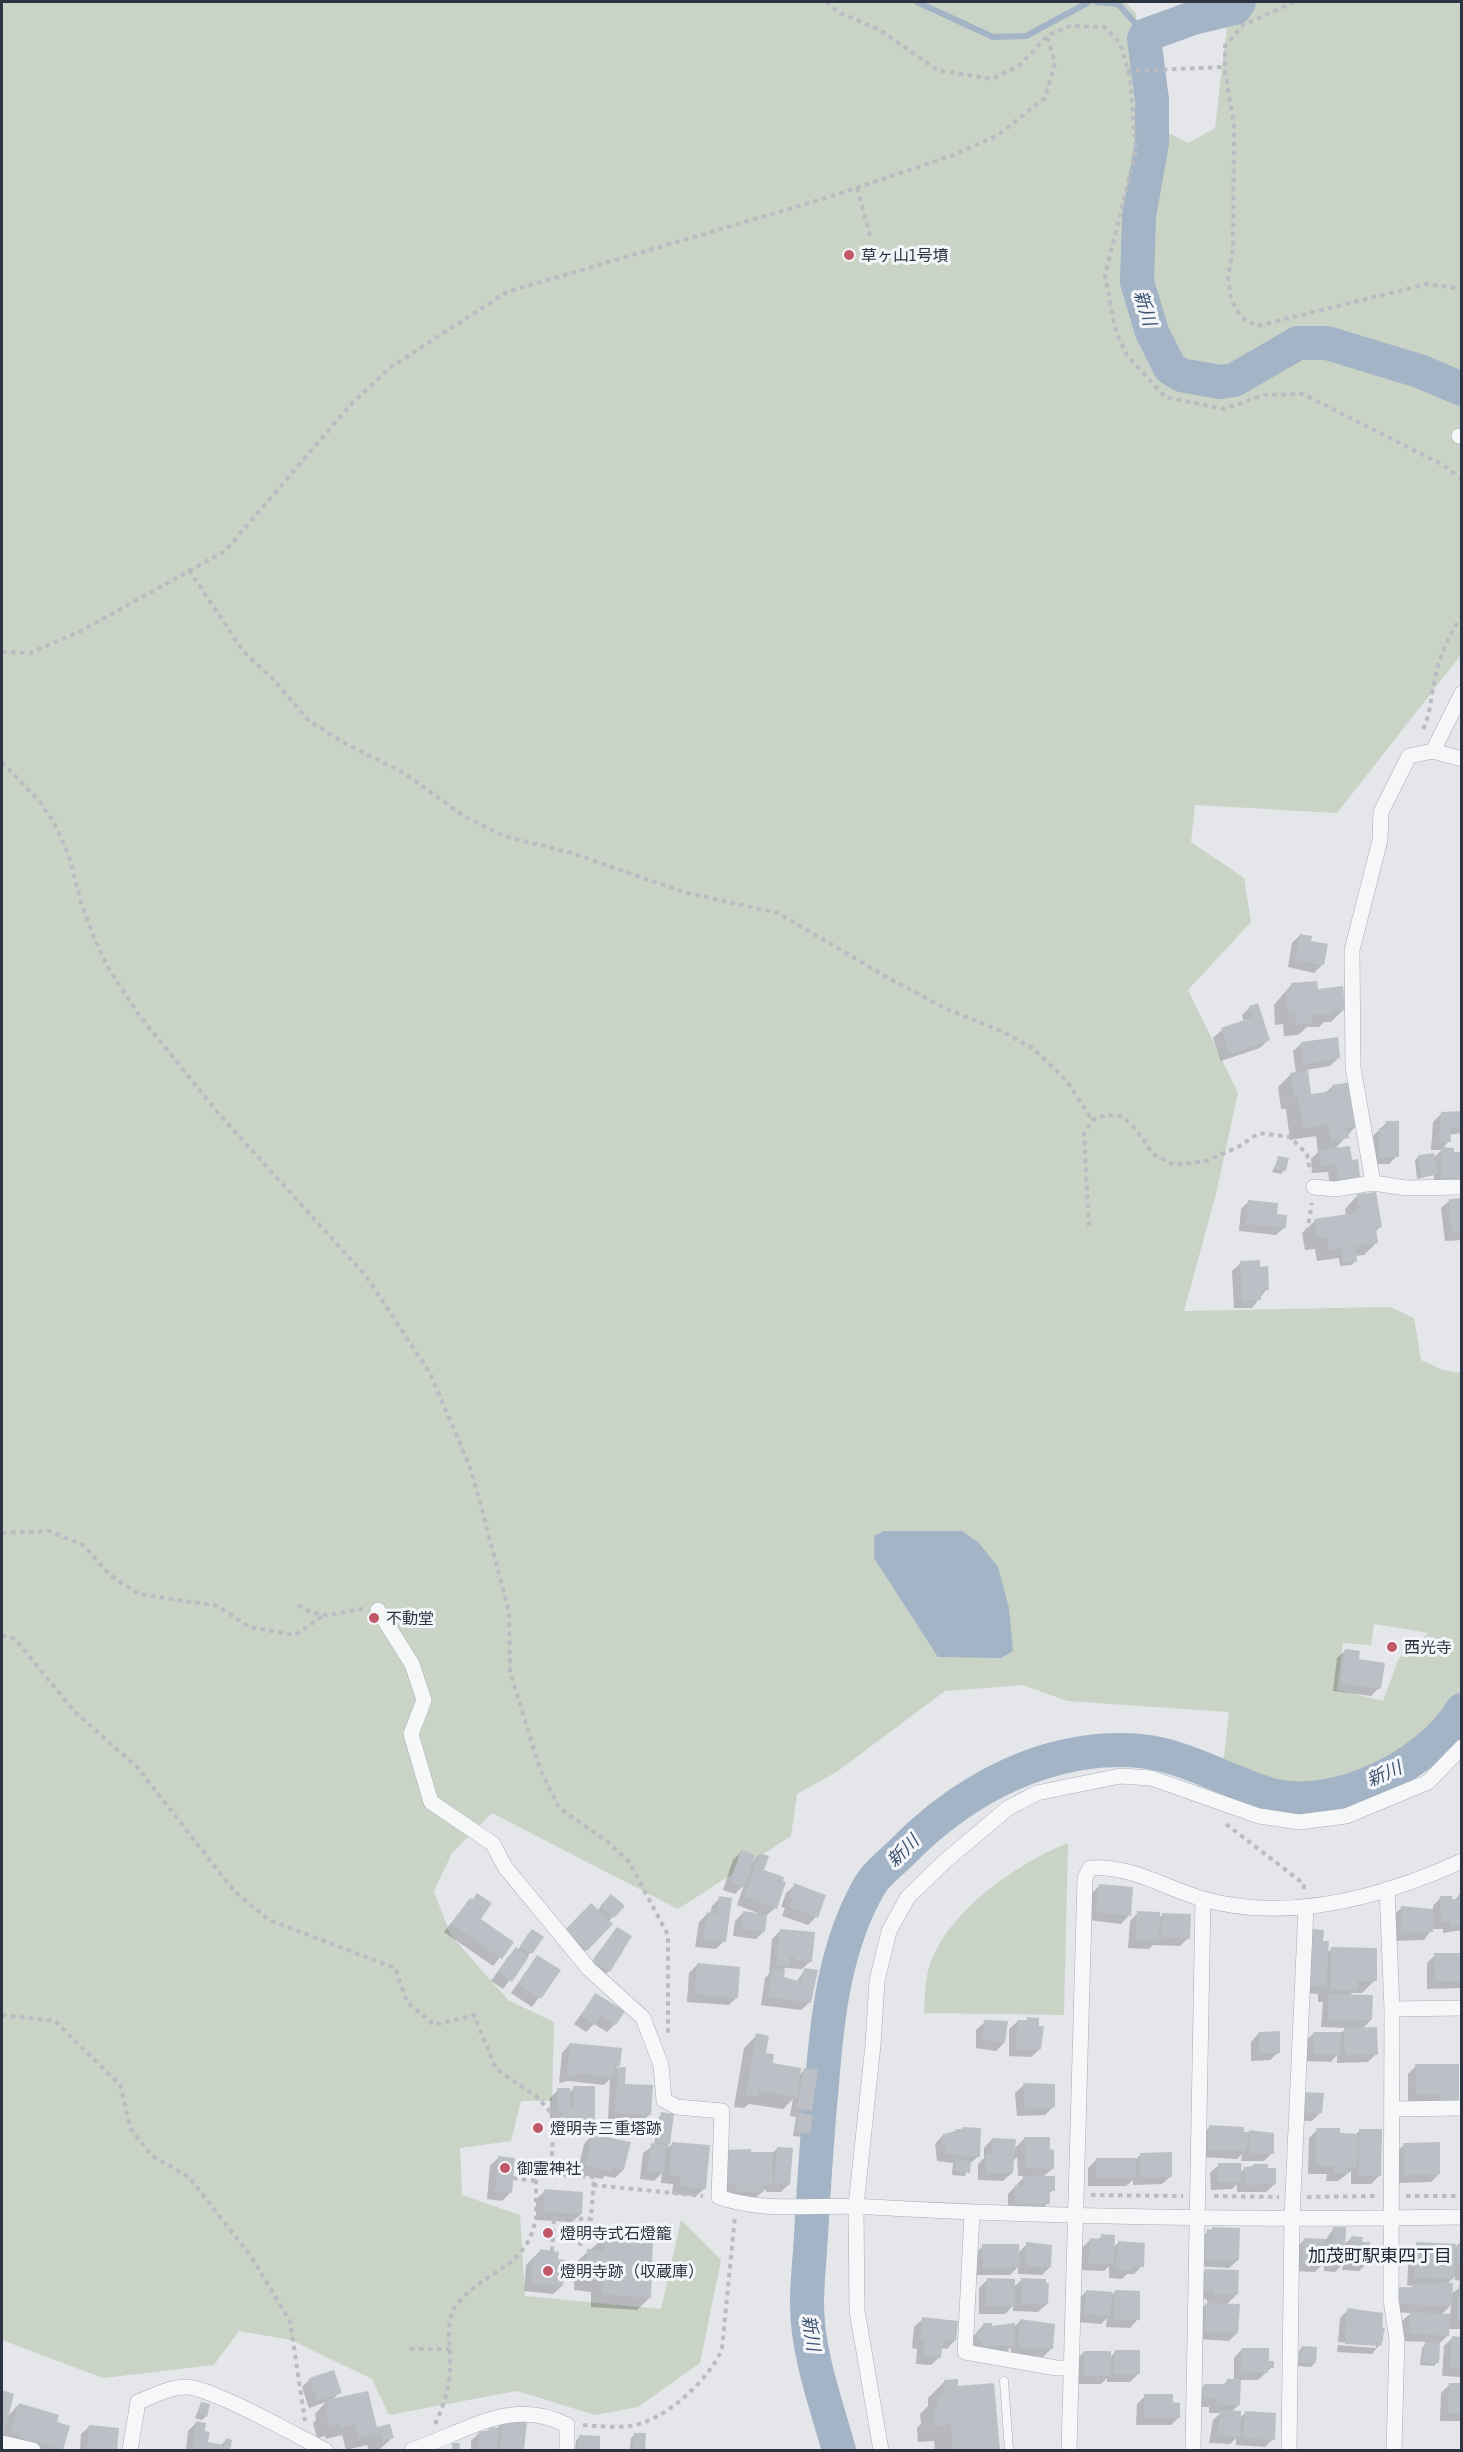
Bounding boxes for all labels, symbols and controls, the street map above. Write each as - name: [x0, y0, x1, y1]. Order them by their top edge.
- place label: 草ヶ山1号墳: [861, 246, 949, 264]
- marker: 草ヶ山1号墳: [842, 248, 856, 262]
- water label: 新川: [1130, 288, 1161, 330]
- place label: 不動堂: [386, 1609, 434, 1627]
- marker: 不動堂: [367, 1611, 381, 1625]
- place label: 西光寺: [1404, 1638, 1452, 1656]
- marker: 西光寺: [1385, 1640, 1399, 1654]
- water label: 新川: [1363, 1756, 1406, 1790]
- water label: 新川: [882, 1829, 924, 1871]
- place label: 燈明寺三重塔跡: [550, 2119, 662, 2137]
- marker: 燈明寺三重塔跡: [531, 2121, 545, 2135]
- place label: 御霊神社: [517, 2159, 581, 2177]
- marker: 御霊神社: [498, 2161, 512, 2175]
- place label: 燈明寺式石燈籠: [560, 2224, 672, 2242]
- marker: 燈明寺式石燈籠: [541, 2226, 555, 2240]
- district label: 加茂町駅東四丁目: [1308, 2245, 1452, 2266]
- place label: 燈明寺跡（収蔵庫）: [560, 2262, 704, 2280]
- marker: 燈明寺跡（収蔵庫）: [541, 2264, 555, 2278]
- water label: 新川: [798, 2314, 825, 2354]

